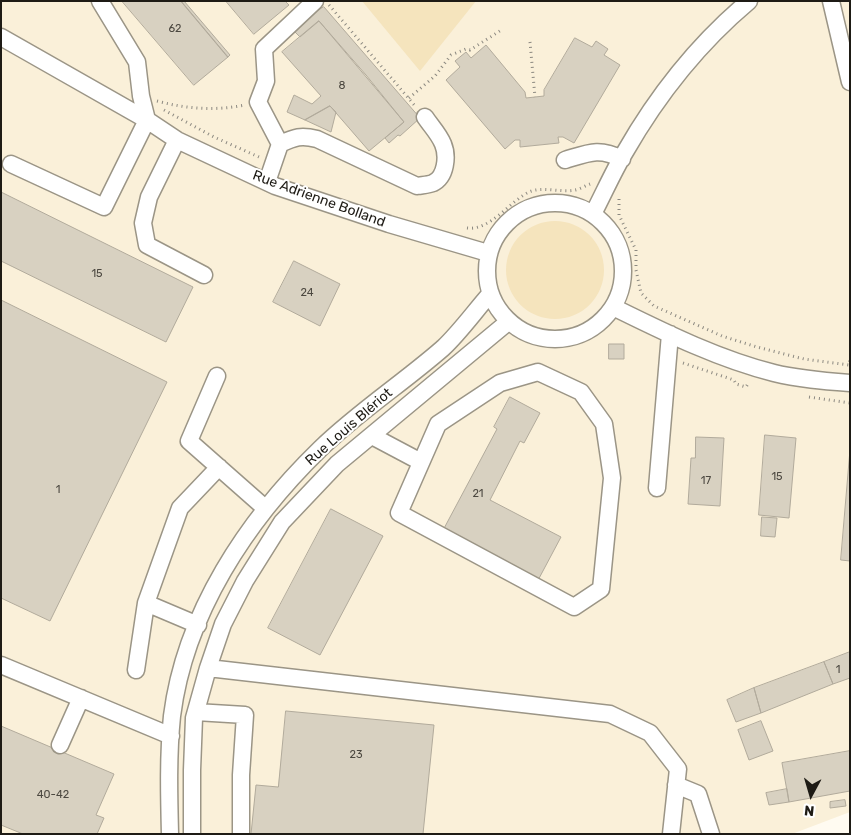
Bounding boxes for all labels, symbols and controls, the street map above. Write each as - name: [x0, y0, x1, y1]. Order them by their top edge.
- house number: 62: [168, 22, 182, 36]
- house number: 8: [339, 79, 345, 93]
- street label: Rue Adrienne Bolland: [250, 167, 388, 231]
- house number: 15: [91, 267, 103, 281]
- house number: 24: [300, 286, 314, 300]
- street label: Rue Louis Blériot: [302, 385, 396, 469]
- house number: 15: [771, 470, 783, 484]
- house number: 17: [701, 474, 711, 488]
- house number: 1: [56, 483, 60, 497]
- house number: 21: [472, 487, 484, 501]
- house number: 1: [836, 663, 840, 677]
- house number: 23: [349, 748, 363, 762]
- north arrow: [786, 770, 836, 820]
- house number: 40-42: [37, 788, 69, 802]
- text: N: [803, 801, 815, 819]

